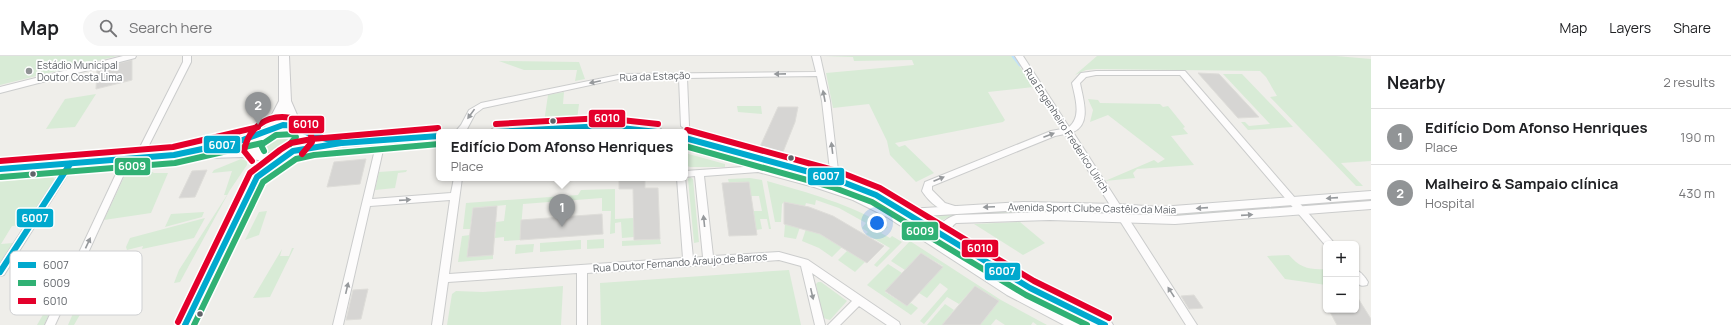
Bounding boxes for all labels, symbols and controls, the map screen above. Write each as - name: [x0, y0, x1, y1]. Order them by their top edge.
- search box: [83, 10, 363, 46]
- text: Map: [20, 15, 59, 41]
- icon: search: [97, 17, 119, 39]
- text: Search here: [129, 17, 212, 38]
- text: Map: [1559, 18, 1587, 37]
- text: Layers: [1609, 18, 1651, 37]
- text: Share: [1673, 18, 1711, 37]
- place label: Estádio Municipal Doutor Costa Lima: [37, 58, 122, 84]
- street label: Rua Engenheiro Frederico Ulrich: [1021, 65, 1113, 195]
- marker: Estádio Municipal Doutor Costa Lima: [24, 66, 34, 76]
- street label: Rua da Estação: [619, 68, 691, 84]
- one-way arrow: [773, 71, 786, 77]
- text: Nearby: [1387, 71, 1445, 94]
- text: 2 results: [1663, 73, 1715, 91]
- one-way arrow: [589, 79, 601, 85]
- one-way arrow: [821, 90, 827, 102]
- pin: 2: [245, 92, 271, 125]
- one-way arrow: [467, 109, 475, 120]
- line badge: 6010: [588, 109, 626, 128]
- text: 6010: [594, 110, 620, 125]
- line badge: 6010: [288, 115, 325, 134]
- text: 6010: [293, 116, 319, 131]
- unlabelled marker: [548, 116, 558, 126]
- text: Edifício Dom Afonso Henriques: [1425, 117, 1648, 138]
- text: 1: [1397, 128, 1403, 146]
- text: 190 m: [1680, 128, 1715, 146]
- popup: [436, 129, 688, 181]
- one-way arrow: [1043, 132, 1055, 138]
- line badge: 6007: [203, 135, 241, 154]
- text: Edifício Dom Afonso Henriques: [451, 136, 673, 157]
- text: 6007: [208, 137, 236, 152]
- text: Place: [1425, 138, 1458, 156]
- one-way arrow: [829, 142, 835, 154]
- unlabelled marker: [786, 153, 796, 163]
- line badge: 6009: [114, 157, 151, 176]
- text: Place: [451, 157, 483, 175]
- text: 6009: [118, 158, 146, 173]
- line badge: 6007: [807, 167, 845, 186]
- text: 6007: [812, 168, 840, 183]
- unlabelled marker: [28, 169, 38, 179]
- text: Malheiro & Sampaio clínica: [1425, 173, 1618, 194]
- one-way arrow: [933, 176, 944, 182]
- text: 2: [1396, 184, 1404, 202]
- text: 430 m: [1679, 184, 1715, 202]
- pin: 1: [549, 194, 575, 227]
- text: Hospital: [1425, 194, 1475, 212]
- one-way arrow: [1326, 195, 1338, 202]
- one-way arrow: [399, 197, 411, 204]
- street label: Avenida Sport Clube Castêlo da Maia: [1008, 200, 1176, 216]
- one-way arrow: [983, 204, 995, 211]
- one-way arrow: [1196, 204, 1208, 211]
- line badge: 6007: [16, 208, 54, 228]
- text: 6007: [21, 210, 49, 225]
- one-way arrow: [1241, 211, 1253, 218]
- your location: [867, 213, 887, 233]
- one-way arrow: [701, 215, 707, 227]
- line badge: 6009: [901, 221, 939, 241]
- text: 6009: [906, 223, 934, 238]
- one-way arrow: [85, 237, 91, 249]
- line badge: 6010: [961, 239, 999, 258]
- text: 6010: [967, 240, 993, 255]
- map controls: [1323, 241, 1359, 313]
- button: +: [1323, 241, 1359, 277]
- street label: Rua Doutor Fernando Áraujo de Barros: [592, 249, 768, 275]
- legend: [10, 251, 142, 315]
- text: 6007: [43, 257, 69, 272]
- line badge: 6007: [984, 262, 1021, 281]
- text: 6007: [988, 263, 1016, 278]
- text: 6009: [43, 275, 70, 290]
- button: −: [1323, 277, 1359, 313]
- one-way arrow: [345, 282, 351, 294]
- one-way arrow: [1167, 287, 1175, 297]
- one-way arrow: [809, 288, 815, 300]
- text: 6010: [43, 293, 68, 308]
- unlabelled marker: [195, 309, 205, 319]

